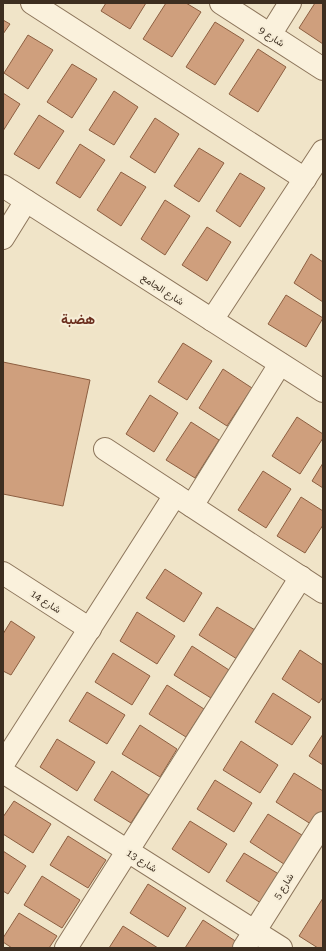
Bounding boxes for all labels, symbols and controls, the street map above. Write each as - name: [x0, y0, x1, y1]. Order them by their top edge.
- street label: شارع 9: [256, 24, 287, 50]
- street label: شارع الجامع: [139, 272, 186, 308]
- district label: هضبة: [61, 311, 95, 328]
- street label: شارع 14: [28, 588, 63, 616]
- street label: شارع 13: [124, 847, 159, 875]
- street label: شارع 5: [271, 871, 296, 902]

